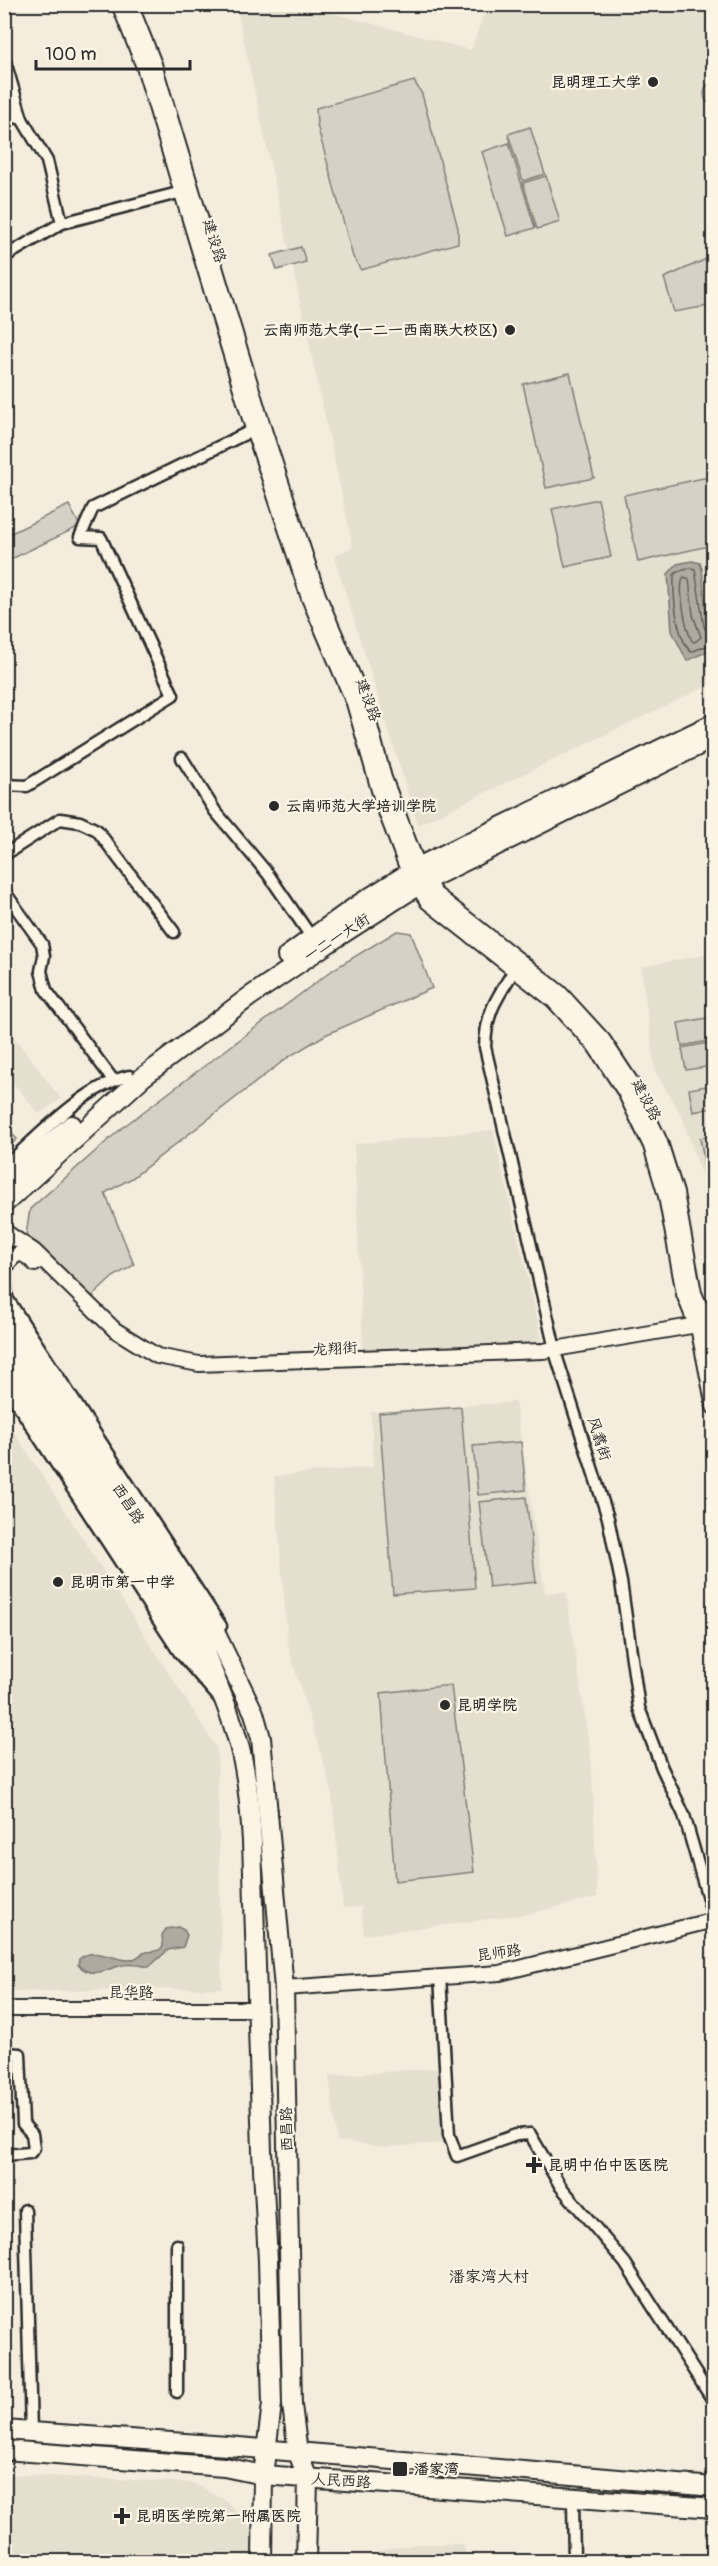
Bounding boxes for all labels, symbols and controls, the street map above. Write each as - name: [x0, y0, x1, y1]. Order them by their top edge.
- scale bar: [36, 33, 190, 71]
- text: 100 m: [45, 43, 97, 66]
- place label: 昆明理工大学: [551, 73, 641, 92]
- marker: 昆明理工大学: [646, 75, 660, 89]
- street label: 建设路: [198, 217, 230, 265]
- place label: 云南师范大学(一二一西南联大校区): [263, 321, 498, 340]
- marker: 云南师范大学(一二一西南联大校区): [503, 323, 517, 337]
- street label: 建设路: [351, 676, 385, 724]
- place label: 云南师范大学培训学院: [286, 797, 436, 816]
- marker: 云南师范大学培训学院: [267, 799, 281, 813]
- street label: 一二一大街: [300, 910, 374, 966]
- street label: 建设路: [627, 1076, 665, 1124]
- street label: 龙翔街: [312, 1338, 358, 1360]
- street label: 风翥街: [583, 1415, 615, 1463]
- street label: 西昌路: [108, 1480, 148, 1528]
- place label: 昆明市第一中学: [70, 1573, 175, 1592]
- marker: 昆明市第一中学: [51, 1575, 65, 1589]
- place label: 昆明学院: [457, 1696, 517, 1715]
- marker: 昆明学院: [438, 1698, 452, 1712]
- street label: 昆师路: [475, 1940, 523, 1966]
- street label: 昆华路: [108, 1983, 154, 2002]
- street label: 西昌路: [277, 2106, 297, 2152]
- marker: 昆明中伯中医医院: [525, 2156, 543, 2174]
- place label: 昆明中伯中医医院: [548, 2156, 668, 2175]
- district label: 潘家湾大村: [449, 2267, 529, 2287]
- marker: 潘家湾: [391, 2460, 409, 2478]
- place label: 潘家湾: [414, 2460, 459, 2479]
- street label: 人民西路: [310, 2469, 372, 2493]
- marker: 昆明医学院第一附属医院: [113, 2507, 131, 2525]
- place label: 昆明医学院第一附属医院: [136, 2507, 301, 2526]

